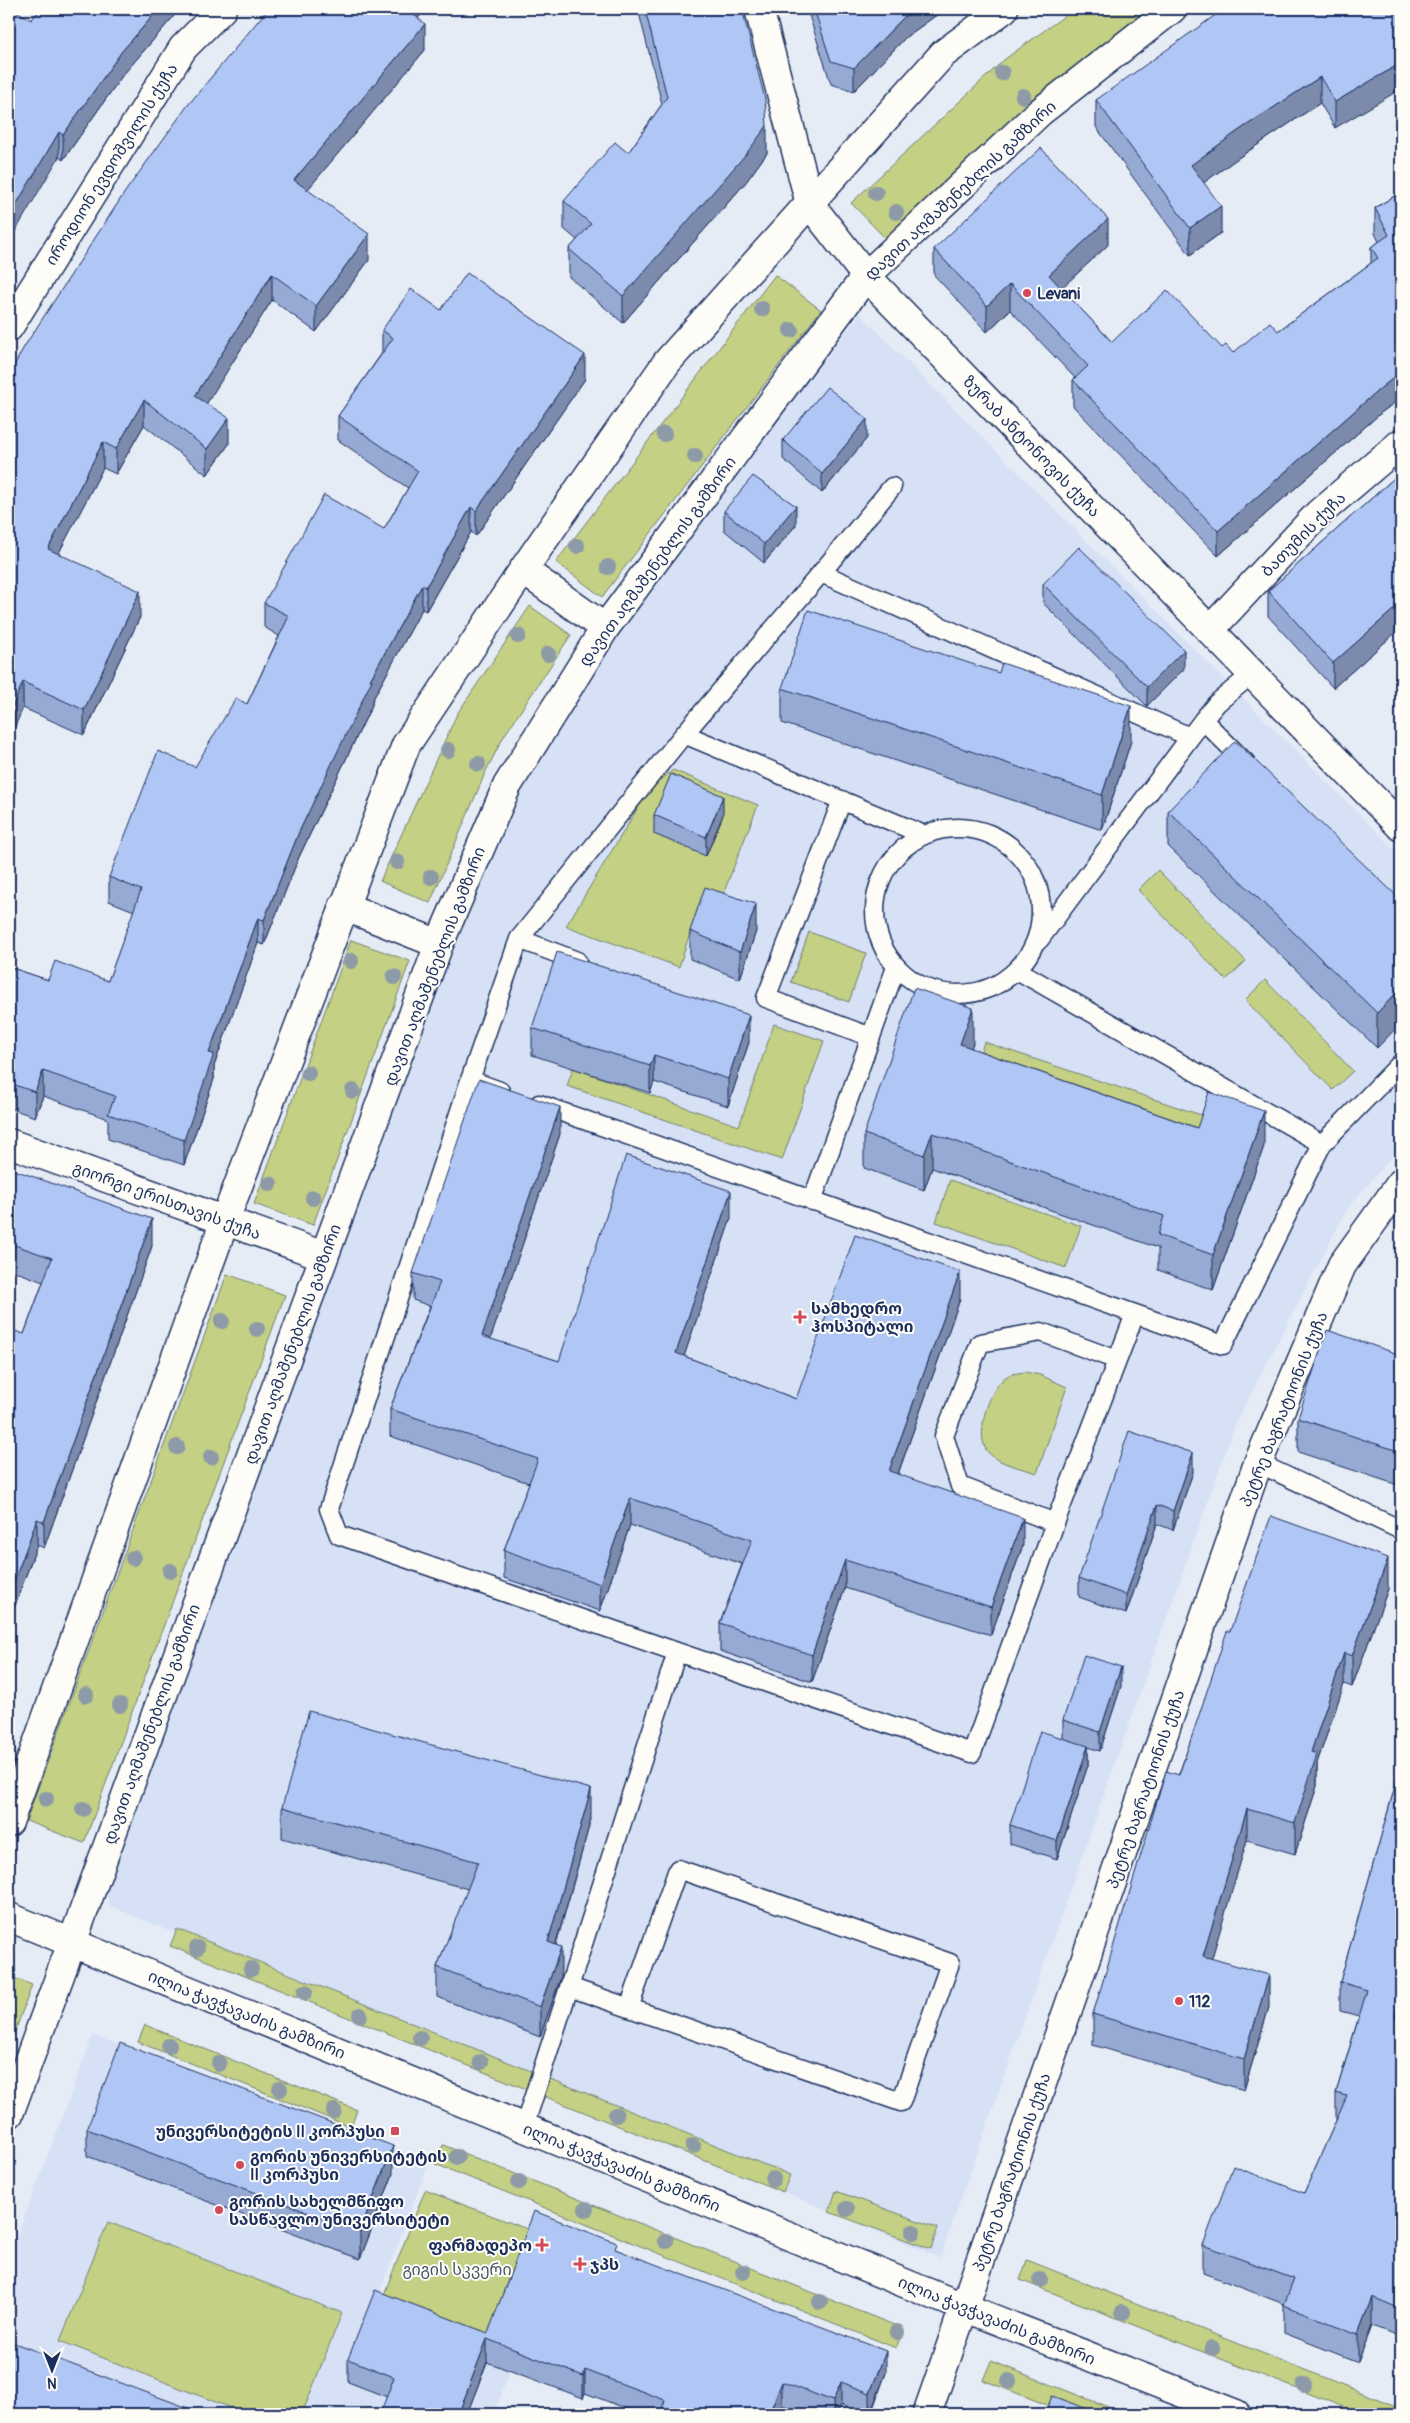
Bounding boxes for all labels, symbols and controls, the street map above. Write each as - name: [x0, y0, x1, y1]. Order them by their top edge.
- street label: იროდიონ ევდოშვილის ქუჩა: [41, 60, 182, 269]
- street label: დავით აღმაშენებლის გამზირი: [861, 97, 1061, 285]
- place label: Levani: [1037, 284, 1080, 304]
- marker: Levani: [1021, 287, 1033, 299]
- street label: ზურაბ ანტონოვის ქუჩა: [958, 372, 1104, 522]
- street label: დავით აღმაშენებლის გამზირი: [575, 453, 741, 670]
- street label: ბათუმის ქუჩა: [1257, 488, 1350, 581]
- street label: დავით აღმაშენებლის გამზირი: [380, 844, 490, 1089]
- street label: გიორგი ერისთავის ქუჩა: [70, 1158, 263, 1244]
- street label: დავით აღმაშენებლის გამზირი: [240, 1221, 346, 1467]
- place label: სამხედრო ჰოსპიტალი: [811, 1299, 913, 1337]
- street label: პეტრე ბაგრატიონის ქუჩა: [1236, 1309, 1332, 1510]
- marker: სამხედრო ჰოსპიტალი: [793, 1310, 807, 1324]
- street label: დავით აღმაშენებლის გამზირი: [99, 1601, 205, 1847]
- street label: პეტრე ბაგრატიონის ქუჩა: [1102, 1687, 1189, 1891]
- street label: ილია ჭავჭავაძის გამზირი: [145, 1966, 348, 2064]
- place label: 112: [1189, 1992, 1211, 2012]
- marker: 112: [1173, 1995, 1185, 2007]
- street label: პეტრე ბაგრატიონის ქუჩა: [968, 2070, 1055, 2274]
- street label: ილია ჭავჭავაძის გამზირი: [520, 2119, 723, 2217]
- place label: უნივერსიტეტის II კორპუსი: [156, 2122, 385, 2142]
- marker: უნივერსიტეტის II კორპუსი: [389, 2125, 401, 2137]
- place label: გორის უნივერსიტეტის II კორპუსი: [250, 2147, 447, 2185]
- marker: გორის უნივერსიტეტის II კორპუსი: [234, 2159, 246, 2171]
- place label: გორის სახელმწიფო სასწავლო უნივერსიტეტი: [229, 2192, 449, 2230]
- marker: გორის სახელმწიფო სასწავლო უნივერსიტეტი: [213, 2204, 225, 2216]
- place label: ფარმადეპო: [428, 2236, 532, 2256]
- marker: ფარმადეპო: [536, 2239, 548, 2251]
- place label: ჯპს: [590, 2255, 619, 2275]
- marker: ჯპს: [574, 2258, 586, 2270]
- park label: გიგის სკვერი: [402, 2260, 512, 2280]
- street label: ილია ჭავჭავაძის გამზირი: [895, 2272, 1098, 2370]
- north arrow: [28, 2346, 78, 2396]
- text: N: [47, 2374, 57, 2391]

